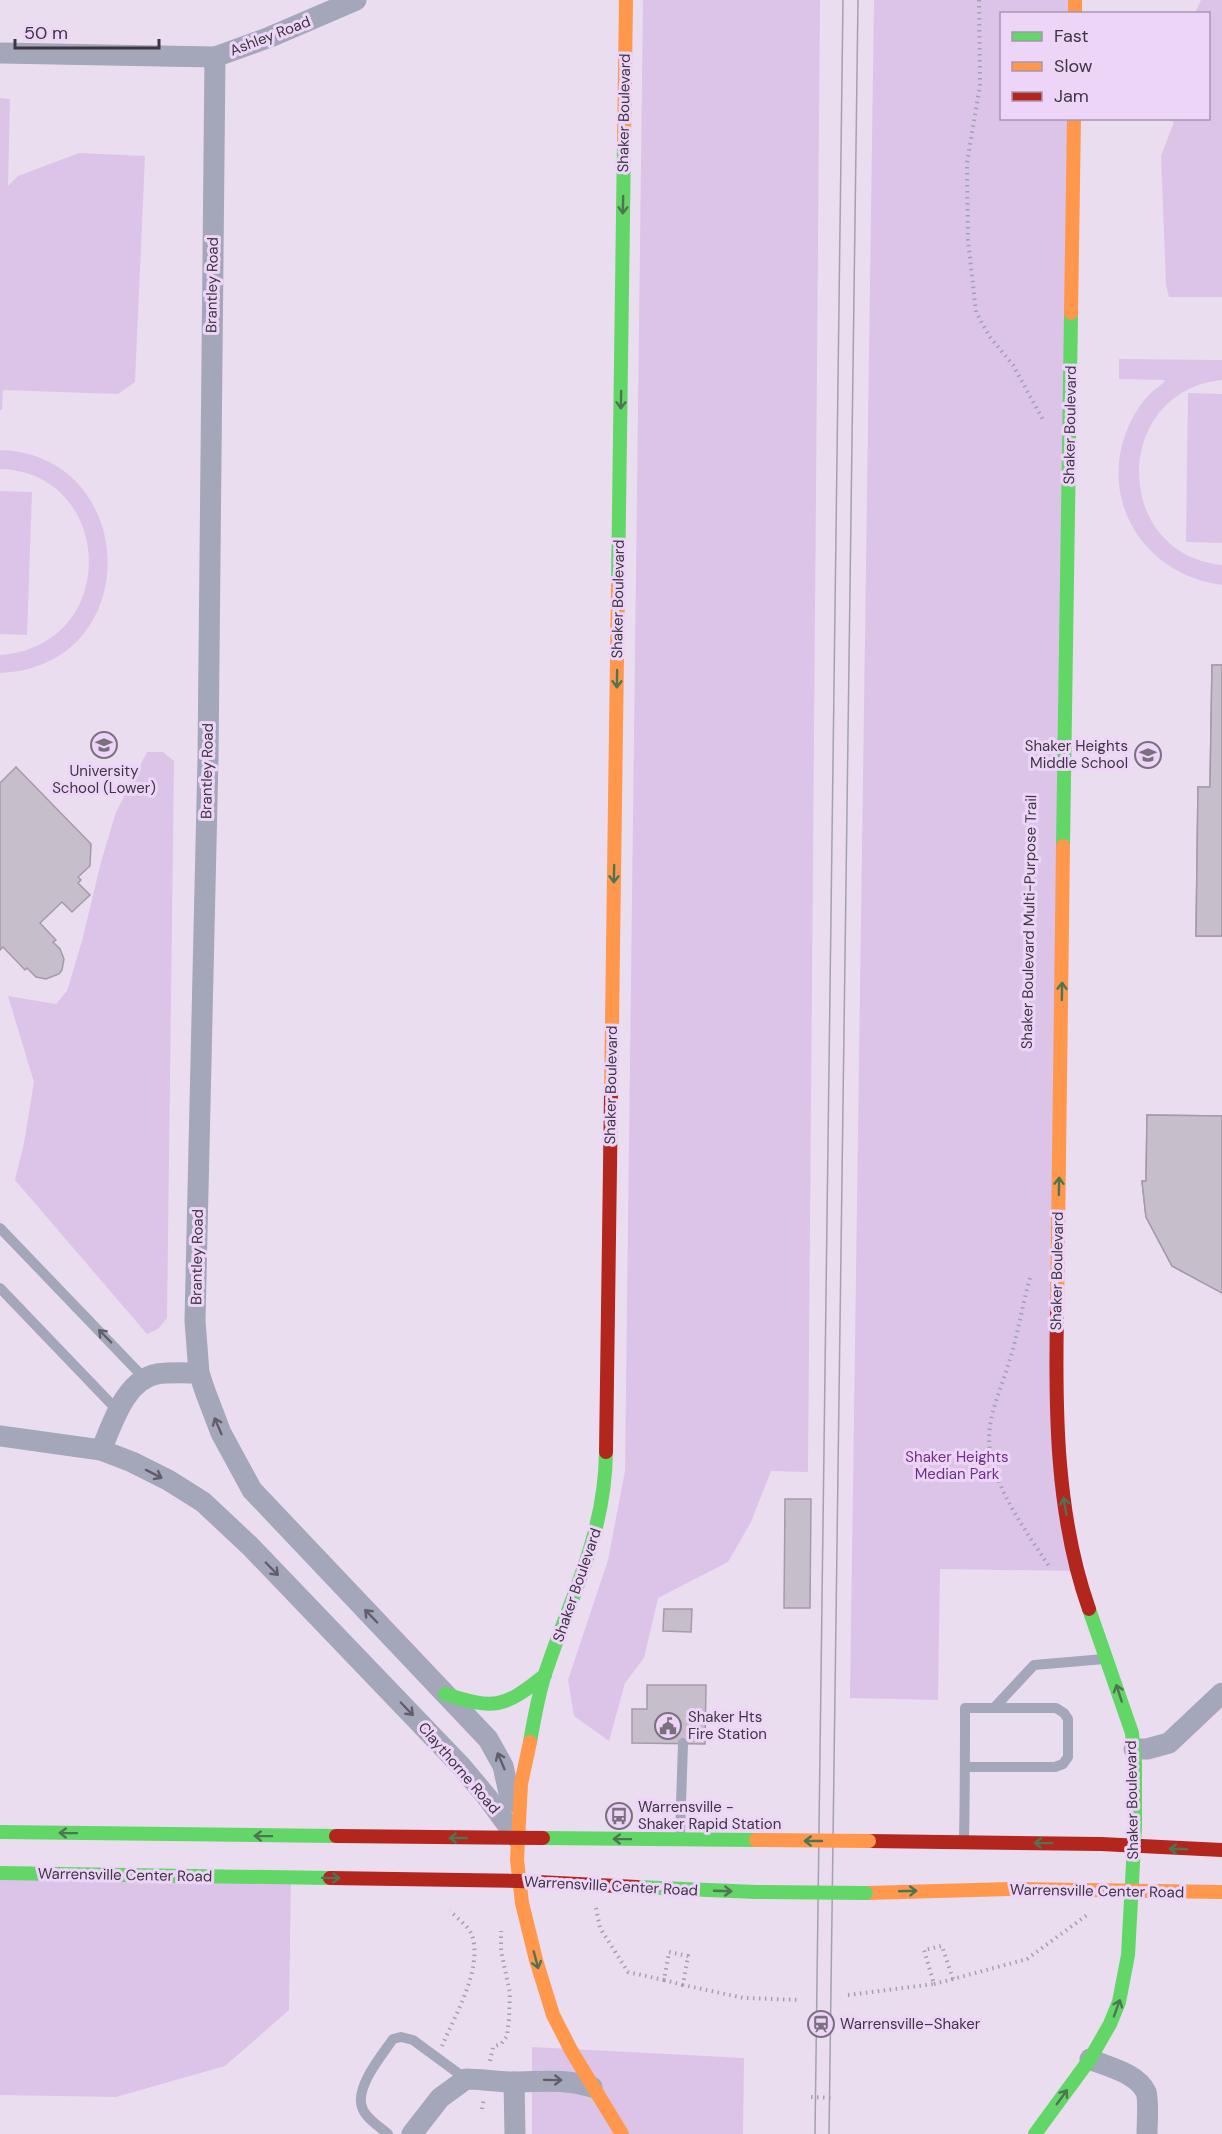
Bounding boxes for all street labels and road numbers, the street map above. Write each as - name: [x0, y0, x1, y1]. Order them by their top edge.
- street label: Ashley Road: [227, 11, 313, 61]
- street label: Shaker Boulevard: [613, 53, 635, 173]
- street label: Brantley Road: [201, 237, 223, 333]
- street label: Shaker Boulevard: [1059, 365, 1081, 485]
- street label: Shaker Boulevard: [607, 539, 629, 659]
- street label: Brantley Road: [196, 723, 218, 819]
- street label: Shaker Boulevard Multi-Purpose Trail: [1017, 795, 1041, 1049]
- street label: Shaker Boulevard: [600, 1025, 622, 1145]
- street label: Brantley Road: [186, 1209, 208, 1305]
- street label: Shaker Boulevard: [1046, 1211, 1068, 1331]
- street label: Shaker Boulevard: [548, 1525, 606, 1645]
- street label: Claythorne Road: [414, 1718, 504, 1818]
- street label: Shaker Boulevard: [1121, 1740, 1143, 1860]
- street label: Warrensville Center Road: [38, 1863, 212, 1887]
- street label: Warrensville Center Road: [523, 1871, 699, 1901]
- street label: Warrensville Center Road: [1010, 1879, 1184, 1903]

